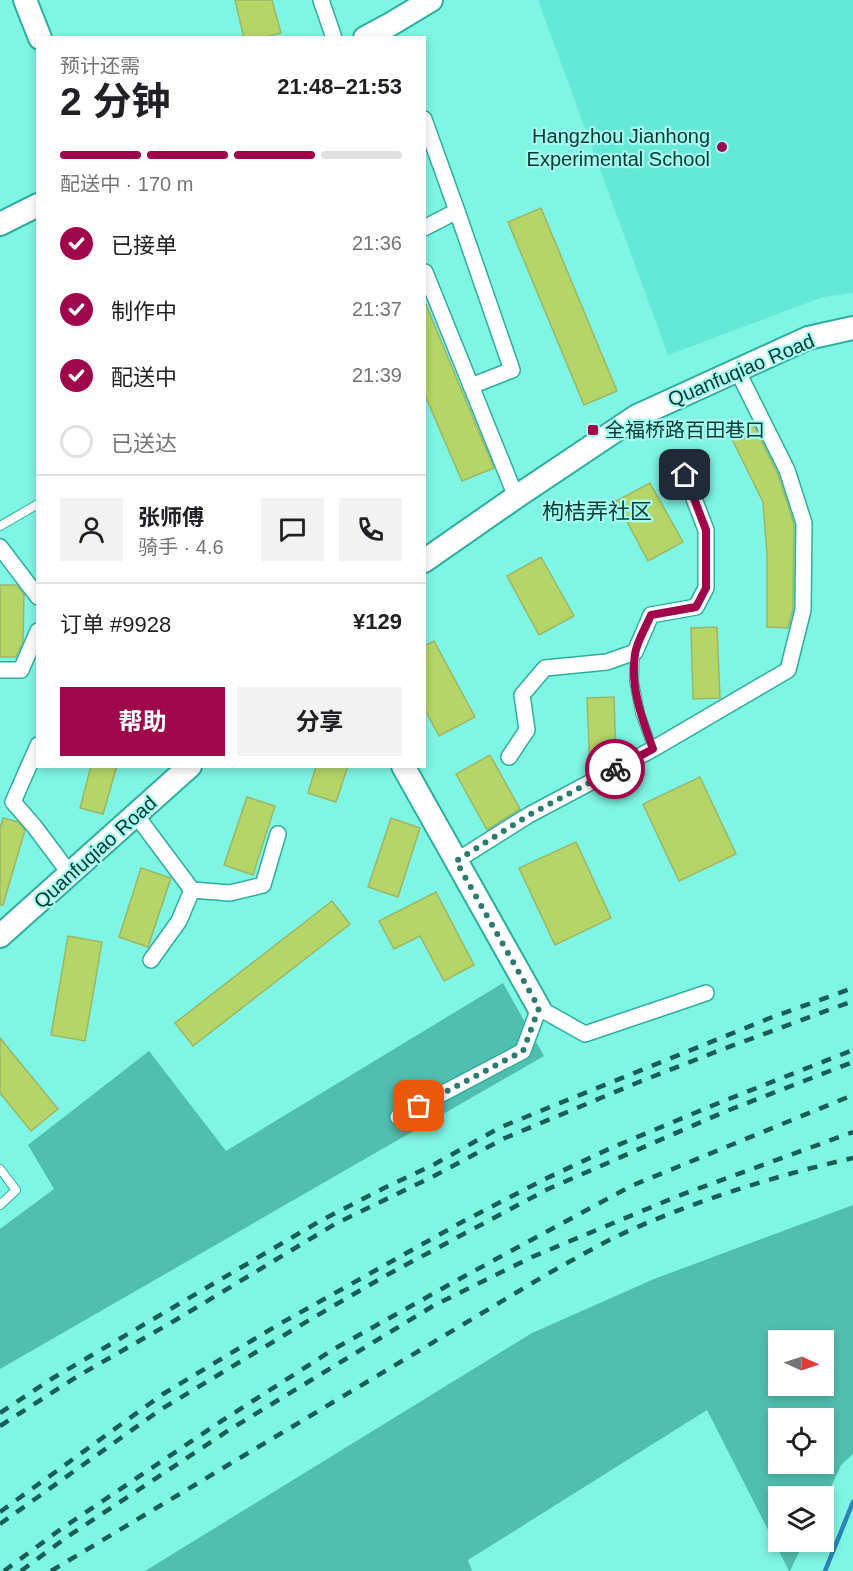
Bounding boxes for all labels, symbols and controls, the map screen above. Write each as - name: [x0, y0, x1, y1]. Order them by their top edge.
- text: 预计还需: [60, 55, 140, 77]
- text: 21:48–21:53: [277, 74, 402, 99]
- text: 2 分钟: [60, 80, 171, 123]
- place label: Hangzhou Jianhong Experimental School: [527, 125, 710, 170]
- marker: Hangzhou Jianhong Experimental School: [715, 140, 729, 154]
- text: 配送中 · 170 m: [60, 173, 193, 195]
- icon: check: [60, 227, 93, 260]
- text: 21:36: [352, 232, 402, 254]
- text: 已接单: [111, 233, 177, 258]
- icon: check: [60, 293, 93, 326]
- text: 21:37: [352, 298, 402, 320]
- text: 制作中: [111, 299, 177, 324]
- street label: Quanfuqiao Road: [665, 329, 817, 411]
- icon: check: [60, 359, 93, 392]
- text: 21:39: [352, 364, 402, 386]
- text: 配送中: [111, 365, 177, 390]
- place label: 全福桥路百田巷口: [605, 419, 765, 441]
- marker: 全福桥路百田巷口: [586, 423, 600, 437]
- text: 已送达: [111, 431, 177, 456]
- pin: [659, 449, 710, 500]
- icon: home: [668, 458, 701, 491]
- button: person: [60, 498, 123, 561]
- button: chat: [261, 498, 324, 561]
- button: phone: [339, 498, 402, 561]
- district label: 枸桔弄社区: [542, 499, 652, 524]
- text: 张师傅: [138, 505, 204, 530]
- text: 骑手 · 4.6: [138, 536, 224, 558]
- text: ¥129: [353, 609, 402, 634]
- text: 订单 #9928: [60, 612, 171, 637]
- button: 帮助: [60, 687, 225, 756]
- button: 分享: [237, 687, 402, 756]
- courier: [585, 739, 645, 799]
- icon: bike: [599, 753, 632, 786]
- street label: Quanfuqiao Road: [29, 791, 161, 913]
- pin: [393, 1080, 444, 1131]
- icon: bag: [402, 1089, 435, 1122]
- north arrow: [768, 1330, 834, 1396]
- map controls: [768, 1330, 834, 1552]
- button: locate: [768, 1408, 834, 1474]
- button: layers: [768, 1486, 834, 1552]

